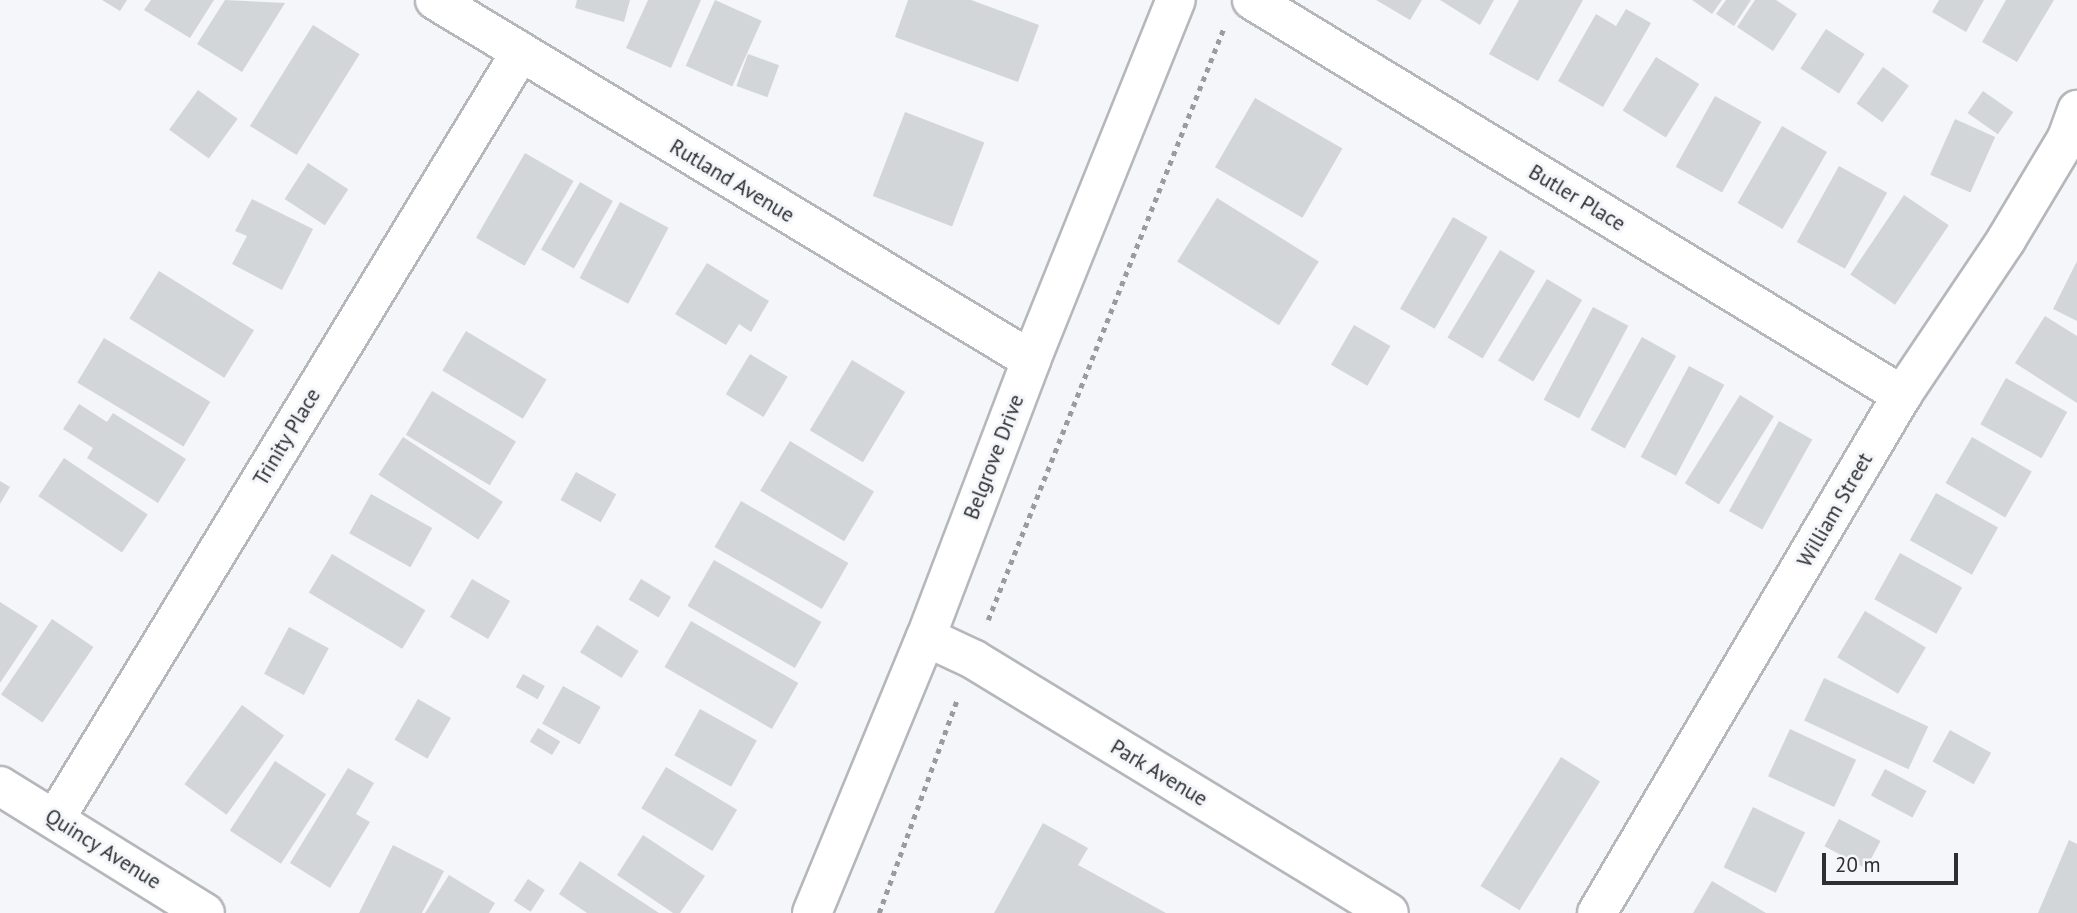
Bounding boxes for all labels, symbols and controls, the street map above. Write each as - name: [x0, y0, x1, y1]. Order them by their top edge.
- street label: Rutland Avenue: [665, 134, 799, 228]
- street label: Butler Place: [1524, 159, 1630, 237]
- street label: Trinity Place: [248, 383, 326, 491]
- street label: Belgrove Drive: [959, 391, 1029, 523]
- street label: William Street: [1792, 448, 1878, 572]
- street label: Park Avenue: [1105, 734, 1213, 812]
- street label: Quincy Avenue: [40, 803, 166, 895]
- scale bar: [1825, 839, 1962, 883]
- text: 20 m: [1835, 851, 1881, 878]

